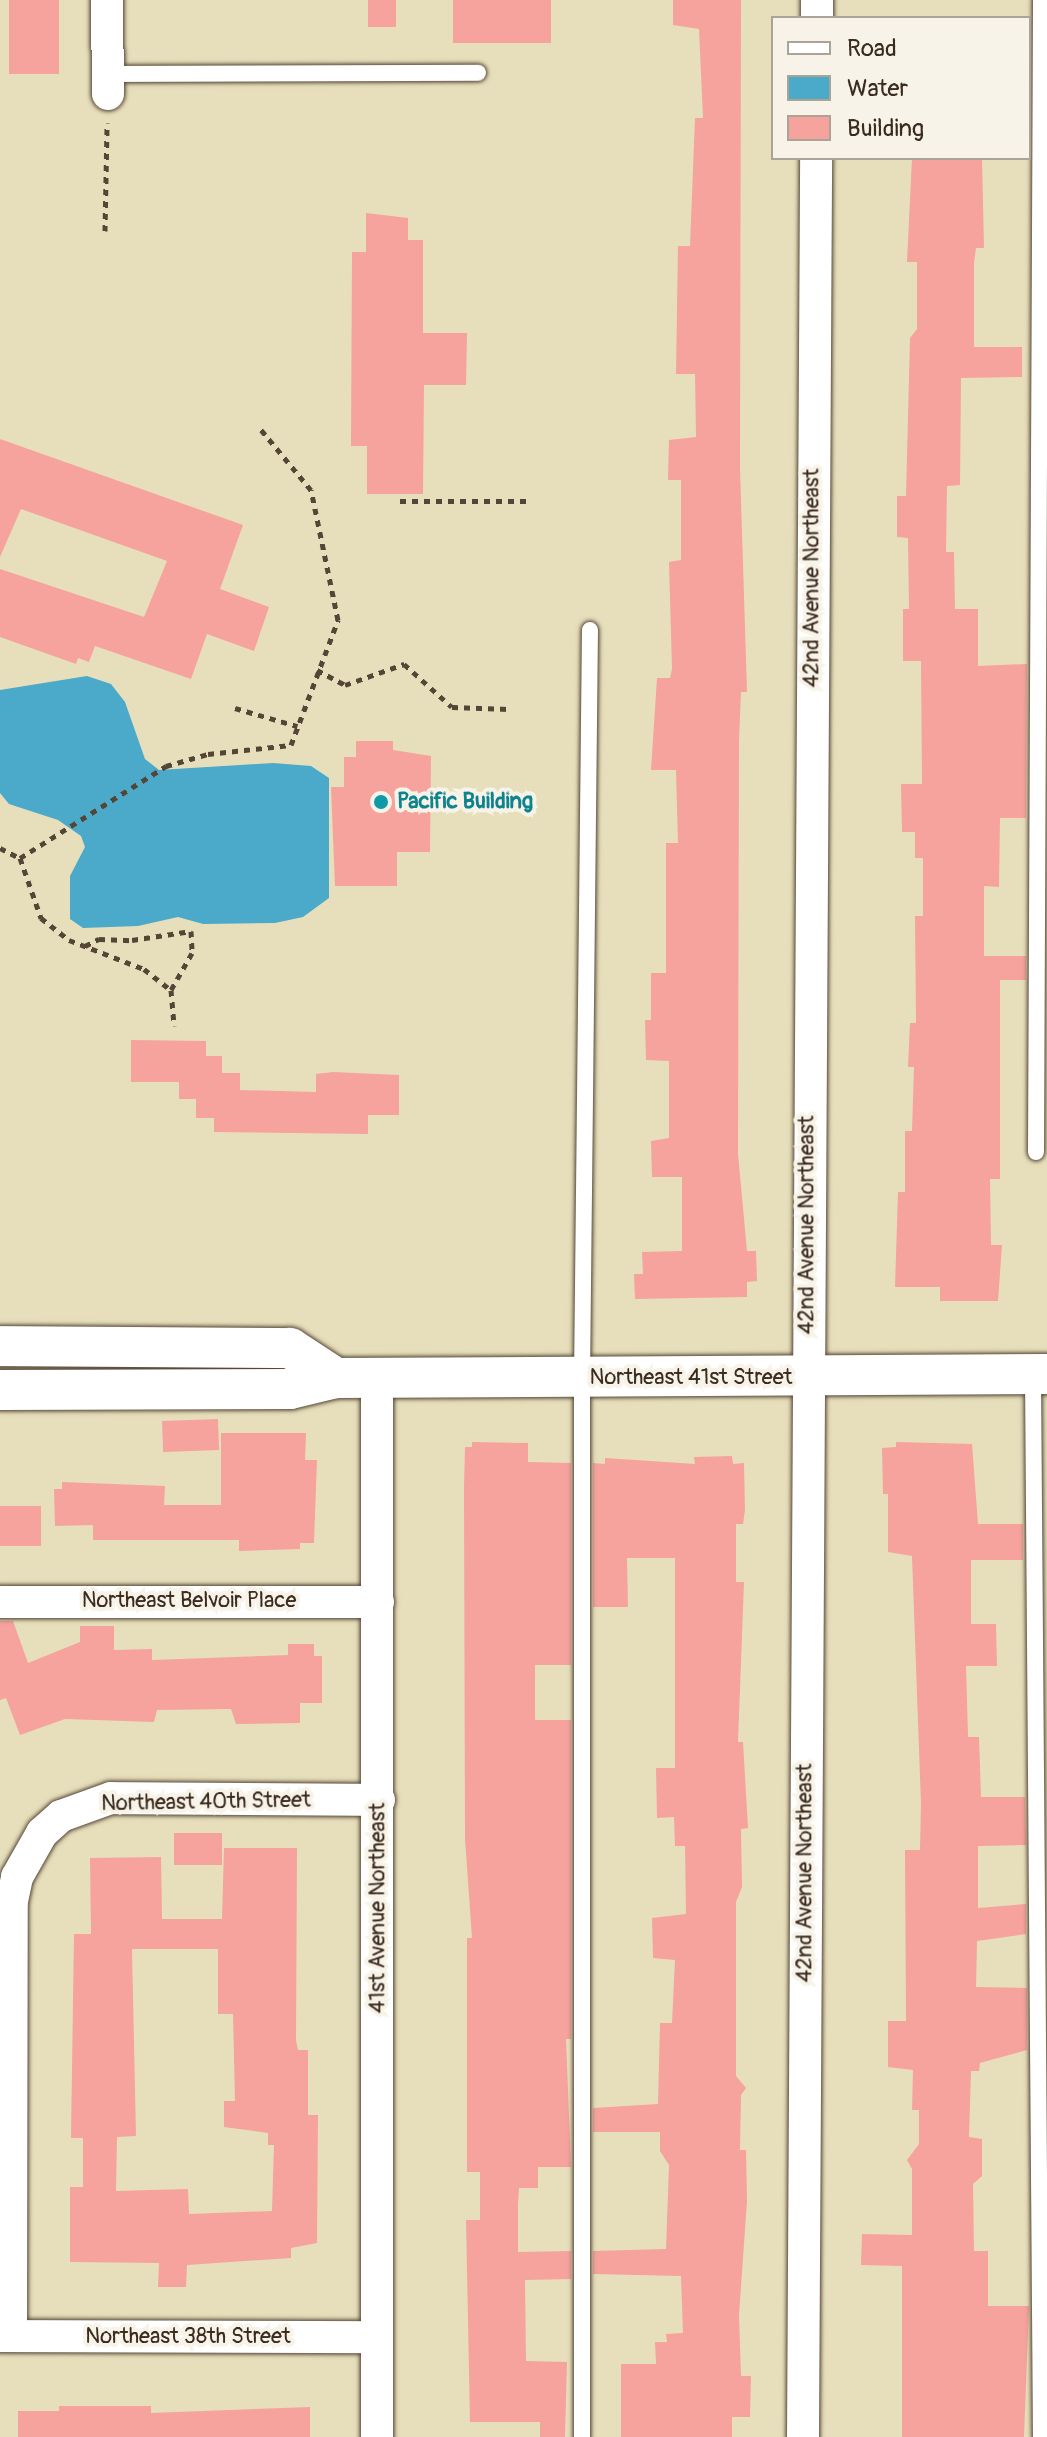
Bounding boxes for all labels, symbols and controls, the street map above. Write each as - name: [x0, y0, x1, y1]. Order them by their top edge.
- legend: [771, 16, 1031, 160]
- text: Road: [847, 34, 897, 63]
- text: Water: [847, 74, 908, 103]
- text: Building: [847, 114, 924, 143]
- street label: 42nd Avenue Northeast: [799, 469, 825, 687]
- place label: Pacific Building: [397, 789, 533, 815]
- marker: Pacific Building: [372, 793, 390, 811]
- street label: 42nd Avenue Northeast: [794, 1116, 820, 1334]
- street label: Northeast 41st Street: [590, 1365, 792, 1391]
- street label: Northeast Belvoir Place: [82, 1588, 296, 1614]
- street label: 42nd Avenue Northeast: [792, 1764, 818, 1982]
- street label: Northeast 40th Street: [101, 1787, 311, 1817]
- street label: 41st Avenue Northeast: [365, 1803, 391, 2013]
- street label: Northeast 38th Street: [85, 2324, 291, 2350]

